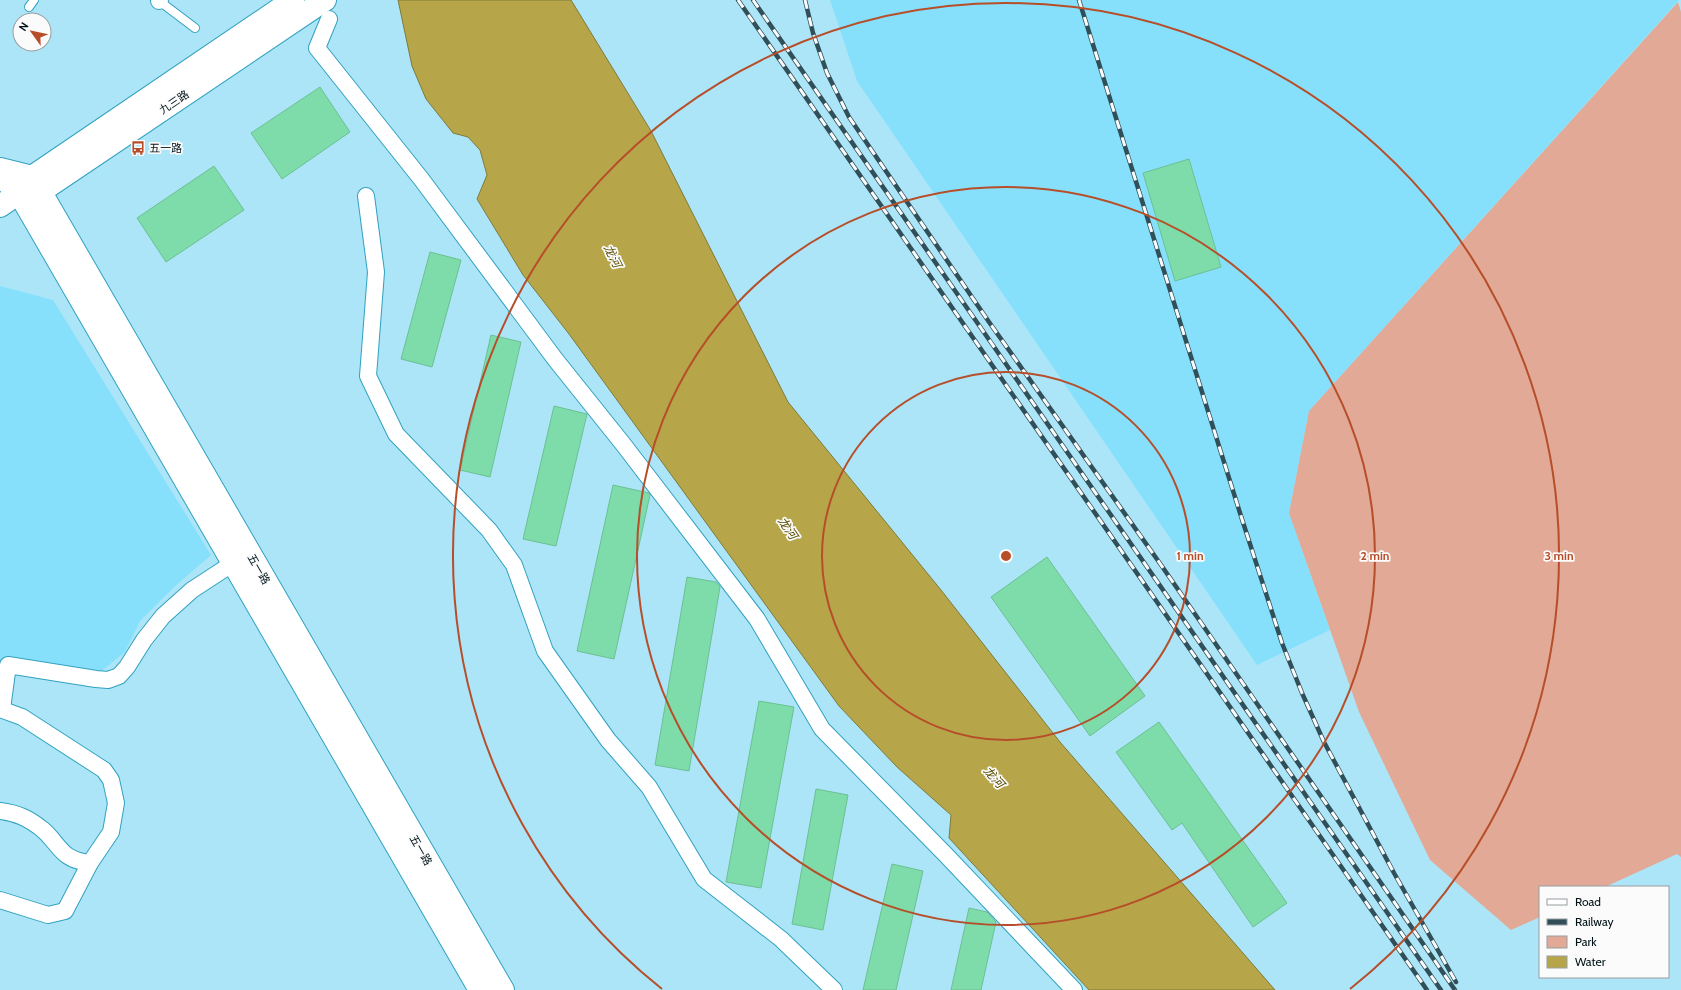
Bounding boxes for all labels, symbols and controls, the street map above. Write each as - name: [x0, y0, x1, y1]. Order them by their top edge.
- north arrow: [12, 12, 52, 52]
- text: N: [16, 19, 32, 34]
- street label: 九三路: [156, 87, 192, 117]
- bus stop icon: 五一路: [130, 140, 146, 156]
- place label: 五一路: [149, 141, 182, 155]
- water label: 龙河: [601, 242, 626, 272]
- water label: 龙河: [775, 514, 802, 544]
- text: 1 min: [1176, 548, 1204, 563]
- text: 2 min: [1361, 548, 1389, 563]
- text: 3 min: [1544, 548, 1574, 563]
- centre of rings: [999, 549, 1013, 563]
- street label: 五一路: [245, 551, 273, 587]
- water label: 龙河: [980, 763, 1009, 792]
- street label: 五一路: [407, 832, 435, 868]
- legend: [1539, 886, 1669, 978]
- text: Road: [1575, 894, 1601, 909]
- text: Railway: [1575, 914, 1613, 929]
- text: Park: [1575, 934, 1597, 949]
- text: Water: [1575, 954, 1606, 969]

